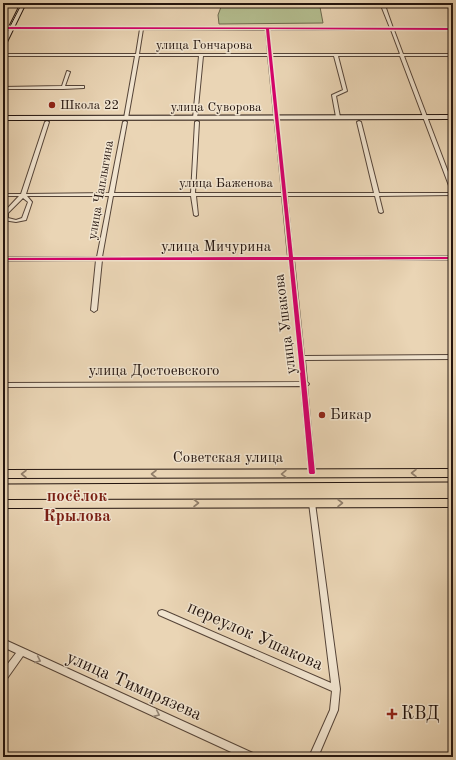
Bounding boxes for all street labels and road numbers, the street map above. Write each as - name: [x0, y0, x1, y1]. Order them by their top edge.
- street label: улица Гончарова: [156, 39, 253, 52]
- street label: улица Суворова: [170, 101, 262, 114]
- street label: улица Чаплыгина: [86, 139, 116, 241]
- street label: улица Баженова: [179, 177, 274, 190]
- street label: улица Мичурина: [161, 240, 272, 255]
- street label: улица Ушакова: [272, 272, 300, 375]
- street label: улица Достоевского: [89, 364, 219, 379]
- street label: Советская улица: [173, 451, 284, 466]
- street label: переулок Ушакова: [184, 598, 326, 674]
- street label: улица Тимирязева: [64, 648, 204, 724]

